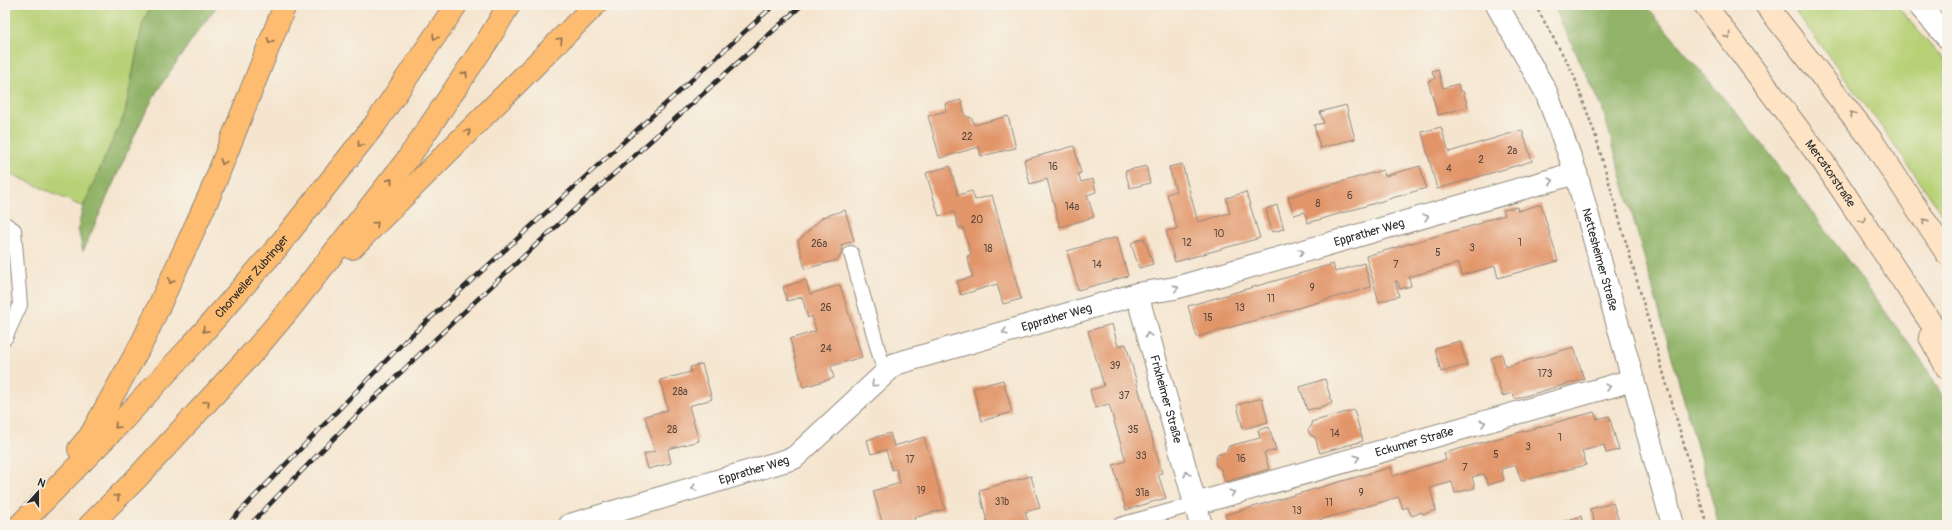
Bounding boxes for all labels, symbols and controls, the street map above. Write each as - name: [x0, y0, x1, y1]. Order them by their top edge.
- one-way arrow: [1724, 32, 1731, 39]
- one-way arrow: [433, 33, 440, 40]
- one-way arrow: [267, 37, 275, 44]
- one-way arrow: [555, 37, 562, 45]
- one-way arrow: [460, 72, 467, 79]
- one-way arrow: [1849, 112, 1856, 119]
- one-way arrow: [463, 129, 471, 137]
- house number: 22: [961, 131, 973, 143]
- street label: Mercatorstraße: [1801, 137, 1858, 210]
- one-way arrow: [357, 139, 364, 146]
- house number: 2a: [1507, 145, 1517, 157]
- house number: 2: [1478, 154, 1484, 166]
- one-way arrow: [219, 159, 227, 166]
- house number: 16: [1048, 161, 1058, 173]
- house number: 4: [1446, 163, 1452, 175]
- one-way arrow: [1547, 177, 1554, 186]
- one-way arrow: [386, 178, 393, 185]
- house number: 6: [1347, 190, 1353, 202]
- house number: 8: [1315, 198, 1321, 210]
- house number: 14a: [1065, 201, 1080, 213]
- street label: Nettesheimer Straße: [1578, 207, 1621, 313]
- one-way arrow: [1422, 213, 1429, 222]
- house number: 20: [971, 214, 983, 226]
- street label: Epprather Weg: [1332, 216, 1406, 250]
- one-way arrow: [1858, 216, 1866, 223]
- one-way arrow: [1923, 218, 1930, 225]
- one-way arrow: [371, 222, 379, 229]
- house number: 10: [1214, 228, 1225, 240]
- street label: Chorweiler Zubringer: [212, 232, 293, 321]
- house number: 12: [1182, 237, 1192, 249]
- house number: 1: [1518, 237, 1522, 249]
- house number: 26a: [811, 238, 827, 250]
- house number: 3: [1469, 242, 1475, 254]
- house number: 18: [984, 243, 992, 255]
- house number: 5: [1435, 247, 1441, 259]
- one-way arrow: [1297, 249, 1304, 257]
- house number: 14: [1092, 259, 1102, 271]
- house number: 7: [1393, 259, 1399, 271]
- one-way arrow: [168, 277, 176, 285]
- house number: 9: [1309, 282, 1315, 294]
- one-way arrow: [1172, 284, 1179, 292]
- house number: 11: [1267, 293, 1275, 305]
- street label: Epprather Weg: [1020, 300, 1094, 335]
- house number: 26: [820, 302, 832, 314]
- house number: 13: [1235, 302, 1245, 314]
- house number: 15: [1203, 312, 1213, 324]
- one-way arrow: [203, 325, 210, 333]
- one-way arrow: [1002, 327, 1009, 336]
- one-way arrow: [1144, 332, 1153, 339]
- house number: 24: [820, 343, 832, 355]
- street label: Frixheimer Straße: [1146, 353, 1185, 445]
- house number: 39: [1110, 360, 1120, 372]
- house number: 173: [1538, 368, 1553, 380]
- one-way arrow: [871, 379, 879, 386]
- one-way arrow: [1604, 384, 1611, 392]
- house number: 28a: [672, 386, 688, 398]
- house number: 37: [1119, 390, 1130, 402]
- one-way arrow: [202, 400, 209, 408]
- one-way arrow: [1479, 419, 1486, 428]
- one-way arrow: [115, 421, 122, 429]
- house number: 28: [667, 424, 677, 436]
- house number: 35: [1128, 424, 1139, 436]
- street label: Eckumer Straße: [1374, 424, 1455, 461]
- house number: 14: [1330, 428, 1340, 440]
- house number: 1: [1558, 432, 1562, 444]
- house number: 3: [1525, 441, 1531, 453]
- house number: 5: [1493, 449, 1499, 461]
- house number: 33: [1135, 450, 1147, 462]
- street label: Epprather Weg: [717, 453, 791, 488]
- house number: 16: [1236, 453, 1246, 465]
- house number: 17: [905, 454, 915, 466]
- one-way arrow: [1354, 454, 1361, 463]
- house number: 7: [1462, 462, 1468, 474]
- one-way arrow: [1183, 471, 1191, 477]
- north arrow: [18, 472, 58, 512]
- text: N: [36, 476, 48, 491]
- one-way arrow: [690, 483, 697, 492]
- house number: 19: [916, 485, 926, 497]
- house number: 31a: [1135, 487, 1149, 499]
- house number: 9: [1358, 487, 1364, 499]
- one-way arrow: [1228, 489, 1235, 498]
- one-way arrow: [113, 494, 120, 502]
- house number: 31b: [995, 496, 1009, 508]
- house number: 11: [1325, 497, 1333, 509]
- house number: 13: [1292, 505, 1302, 517]

